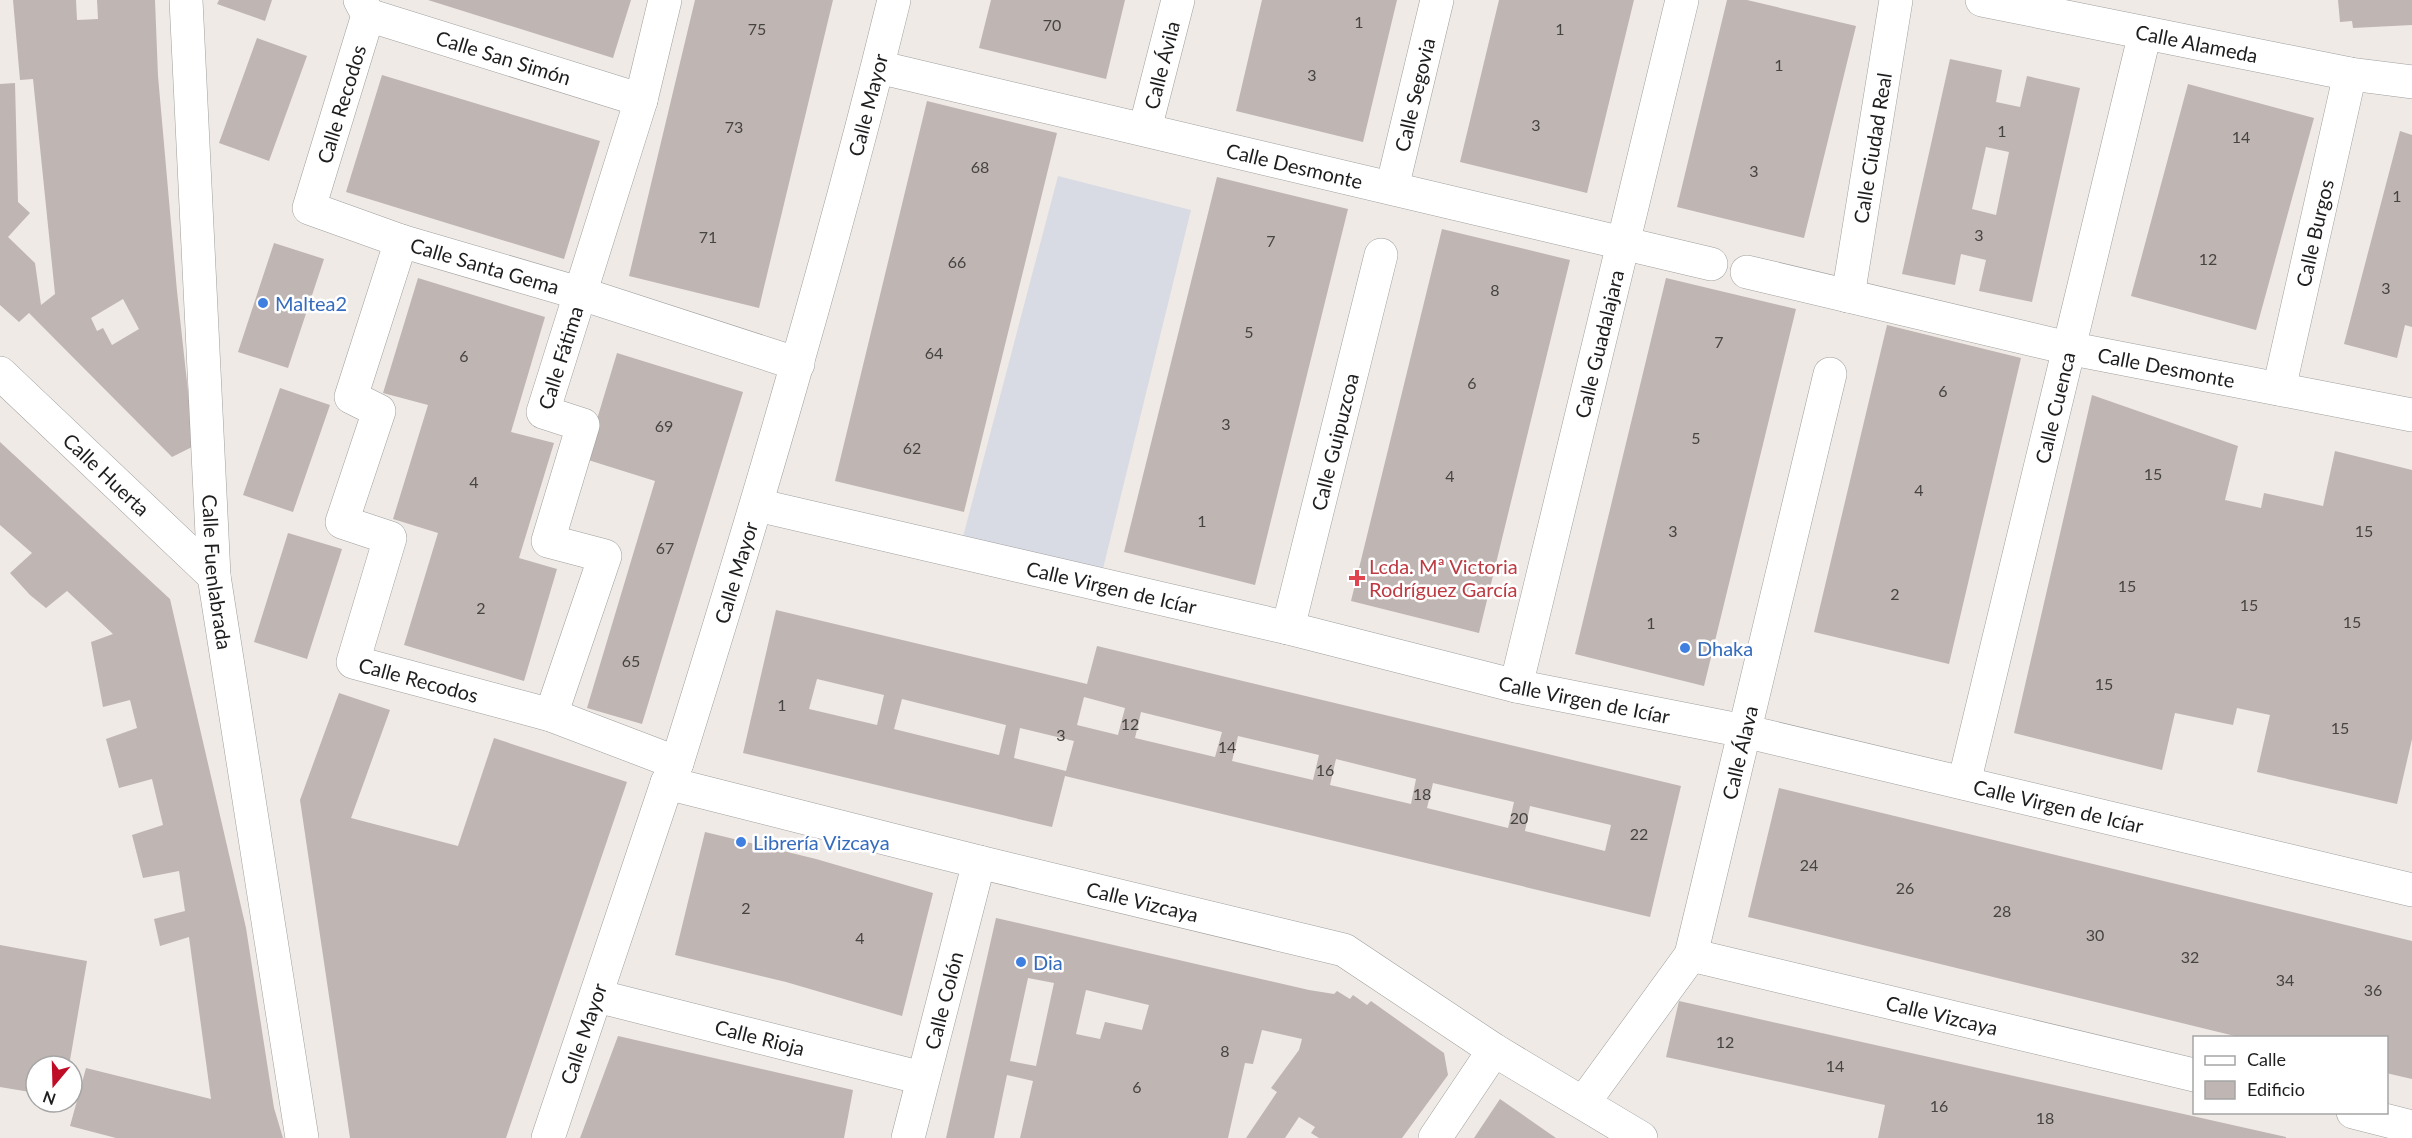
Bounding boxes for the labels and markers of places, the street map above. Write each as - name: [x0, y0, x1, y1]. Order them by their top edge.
- place label: Maltea2: [275, 291, 347, 315]
- marker: Maltea2: [256, 296, 270, 310]
- place label: Lcda. Mª Victoria Rodríguez García: [1369, 554, 1518, 601]
- marker: Lcda. Mª Victoria Rodríguez García: [1350, 571, 1364, 585]
- place label: Dhaka: [1697, 636, 1753, 660]
- marker: Dhaka: [1678, 641, 1692, 655]
- place label: Librería Vizcaya: [753, 830, 890, 854]
- marker: Librería Vizcaya: [734, 835, 748, 849]
- place label: Dia: [1033, 950, 1063, 974]
- marker: Dia: [1014, 955, 1028, 969]

